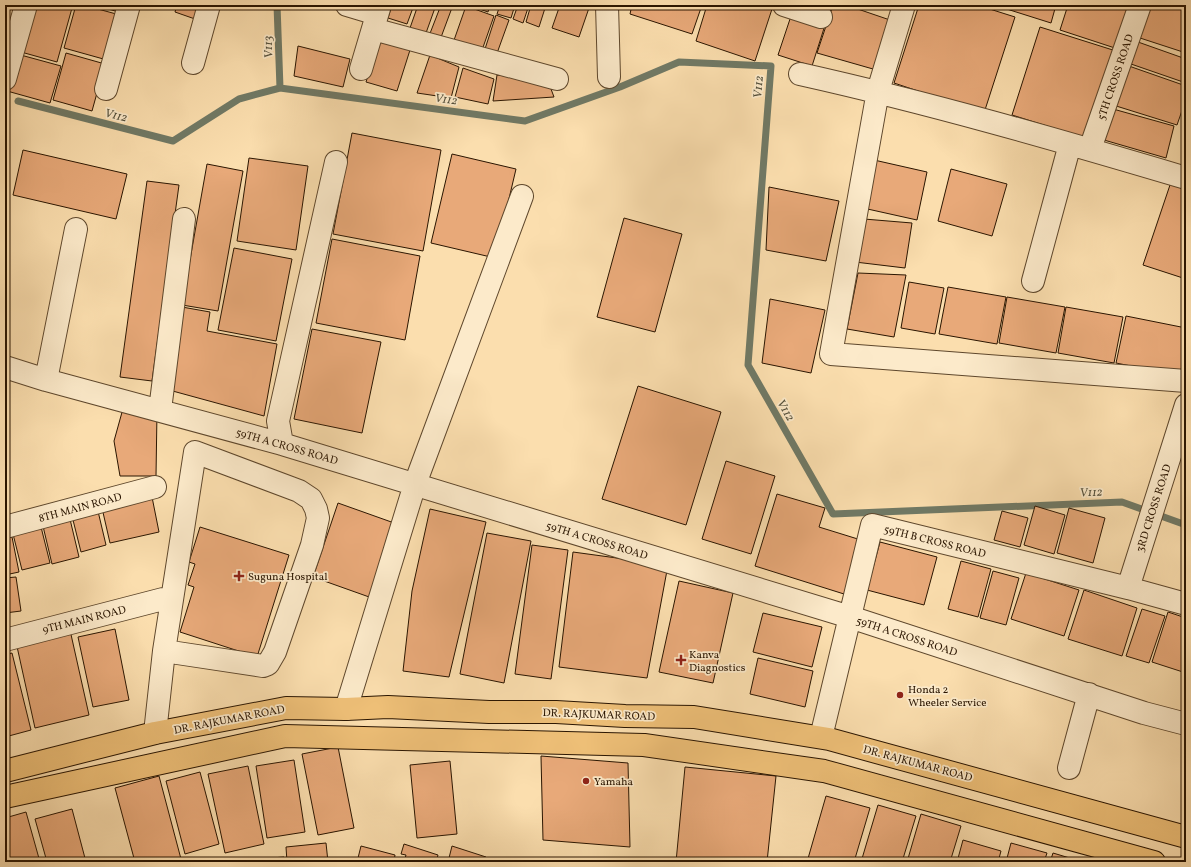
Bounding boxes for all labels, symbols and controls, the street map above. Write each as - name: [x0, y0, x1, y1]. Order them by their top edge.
- street label: 5TH CROSS ROAD: [1095, 32, 1138, 123]
- water label: V113: [261, 35, 277, 59]
- water label: V112: [750, 75, 768, 99]
- water label: V112: [433, 90, 458, 110]
- water label: V112: [103, 105, 129, 127]
- water label: V112: [773, 397, 798, 424]
- street label: 59TH A CROSS ROAD: [234, 426, 339, 469]
- street label: 3RD CROSS ROAD: [1133, 463, 1176, 554]
- water label: V112: [1079, 485, 1103, 501]
- street label: 8TH MAIN ROAD: [37, 490, 124, 527]
- street label: 59TH A CROSS ROAD: [544, 519, 649, 564]
- street label: 59TH B CROSS ROAD: [882, 523, 987, 562]
- marker: Suguna Hospital: [233, 570, 245, 582]
- place label: Suguna Hospital: [248, 570, 327, 585]
- street label: 9TH MAIN ROAD: [41, 603, 128, 638]
- street label: 59TH A CROSS ROAD: [854, 614, 959, 661]
- place label: Kanva Diagnostics: [689, 648, 746, 676]
- marker: Kanva Diagnostics: [676, 655, 686, 665]
- place label: Honda 2 Wheeler Service: [908, 683, 986, 711]
- marker: Honda 2 Wheeler Service: [895, 690, 905, 700]
- street label: DR. RAJKUMAR ROAD: [173, 702, 286, 739]
- street label: DR. RAJKUMAR ROAD: [542, 706, 655, 725]
- street label: DR. RAJKUMAR ROAD: [861, 743, 974, 786]
- place label: Yamaha: [594, 775, 633, 790]
- marker: Yamaha: [581, 776, 591, 786]

